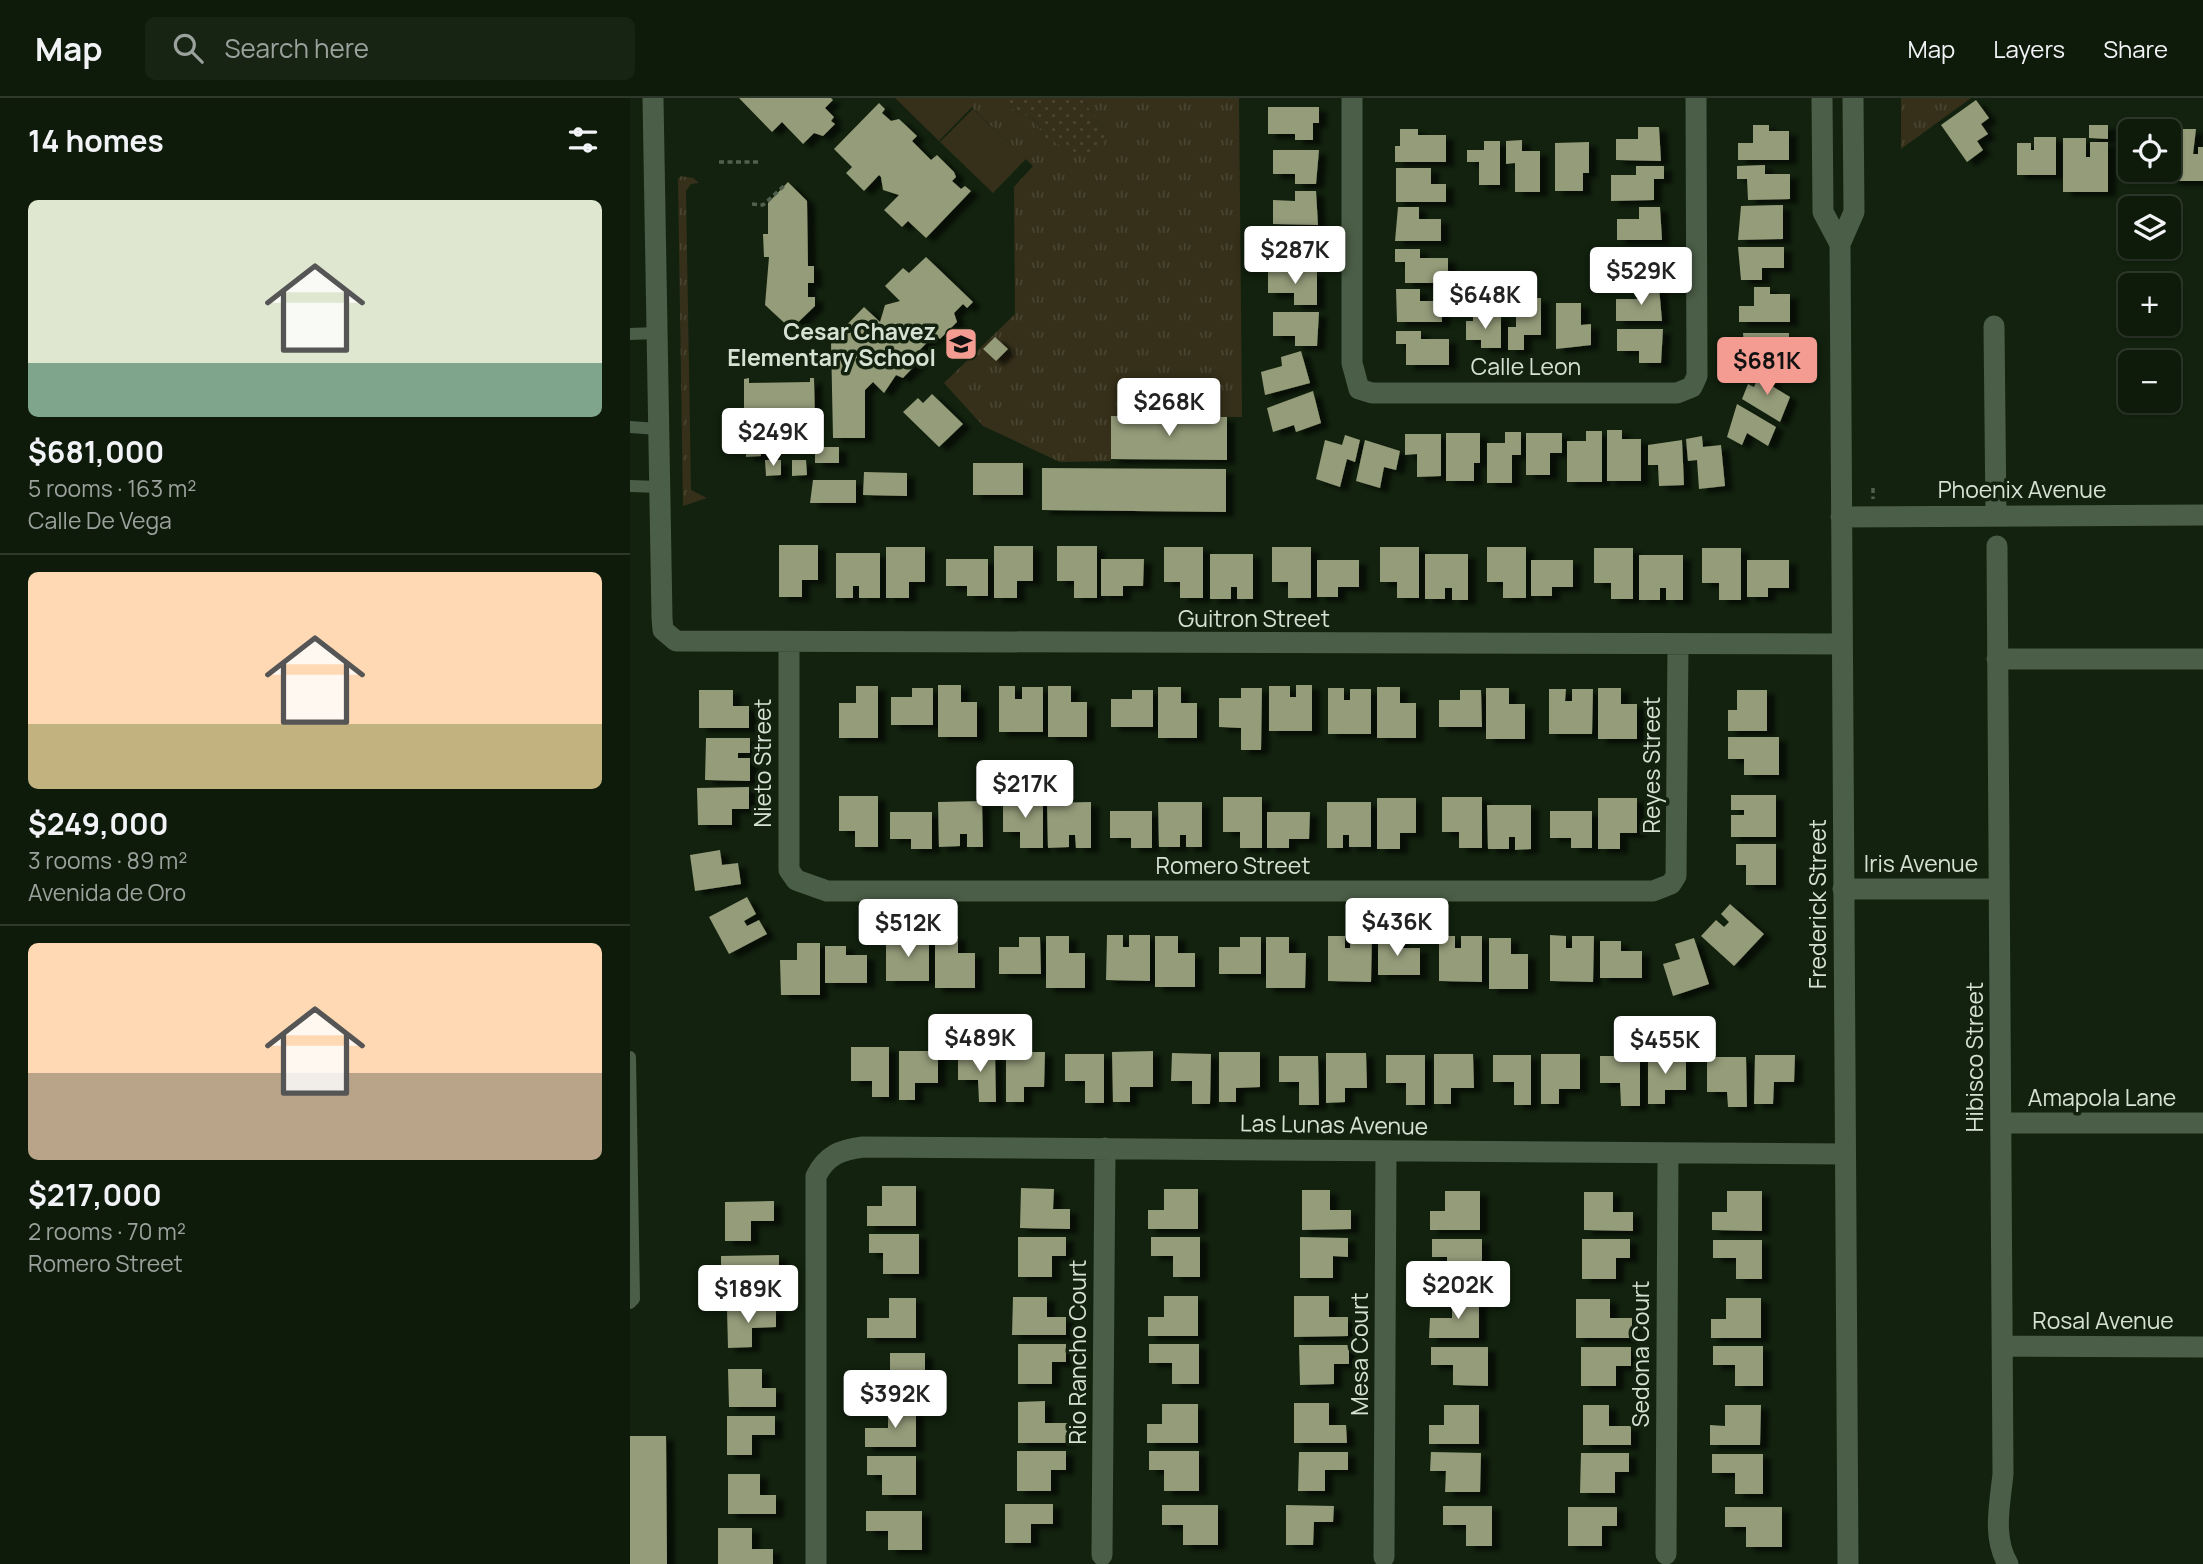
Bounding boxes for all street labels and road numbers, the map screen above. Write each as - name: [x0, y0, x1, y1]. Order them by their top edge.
- street label: Calle Leon: [1471, 350, 1581, 382]
- street label: Phoenix Avenue: [1938, 473, 2106, 505]
- street label: Guitron Street: [1178, 602, 1330, 634]
- street label: Reyes Street: [1635, 696, 1667, 834]
- street label: Nieto Street: [746, 698, 778, 828]
- street label: Frederick Street: [1801, 819, 1833, 989]
- street label: Iris Avenue: [1864, 847, 1978, 879]
- street label: Romero Street: [1156, 849, 1310, 881]
- street label: Hibisco Street: [1958, 982, 1990, 1132]
- street label: Amapola Lane: [2028, 1081, 2176, 1113]
- street label: Las Lunas Avenue: [1240, 1106, 1428, 1142]
- street label: Rio Rancho Court: [1061, 1260, 1093, 1444]
- street label: Sedona Court: [1624, 1280, 1656, 1428]
- street label: Mesa Court: [1343, 1292, 1375, 1416]
- street label: Rosal Avenue: [2032, 1304, 2174, 1336]

